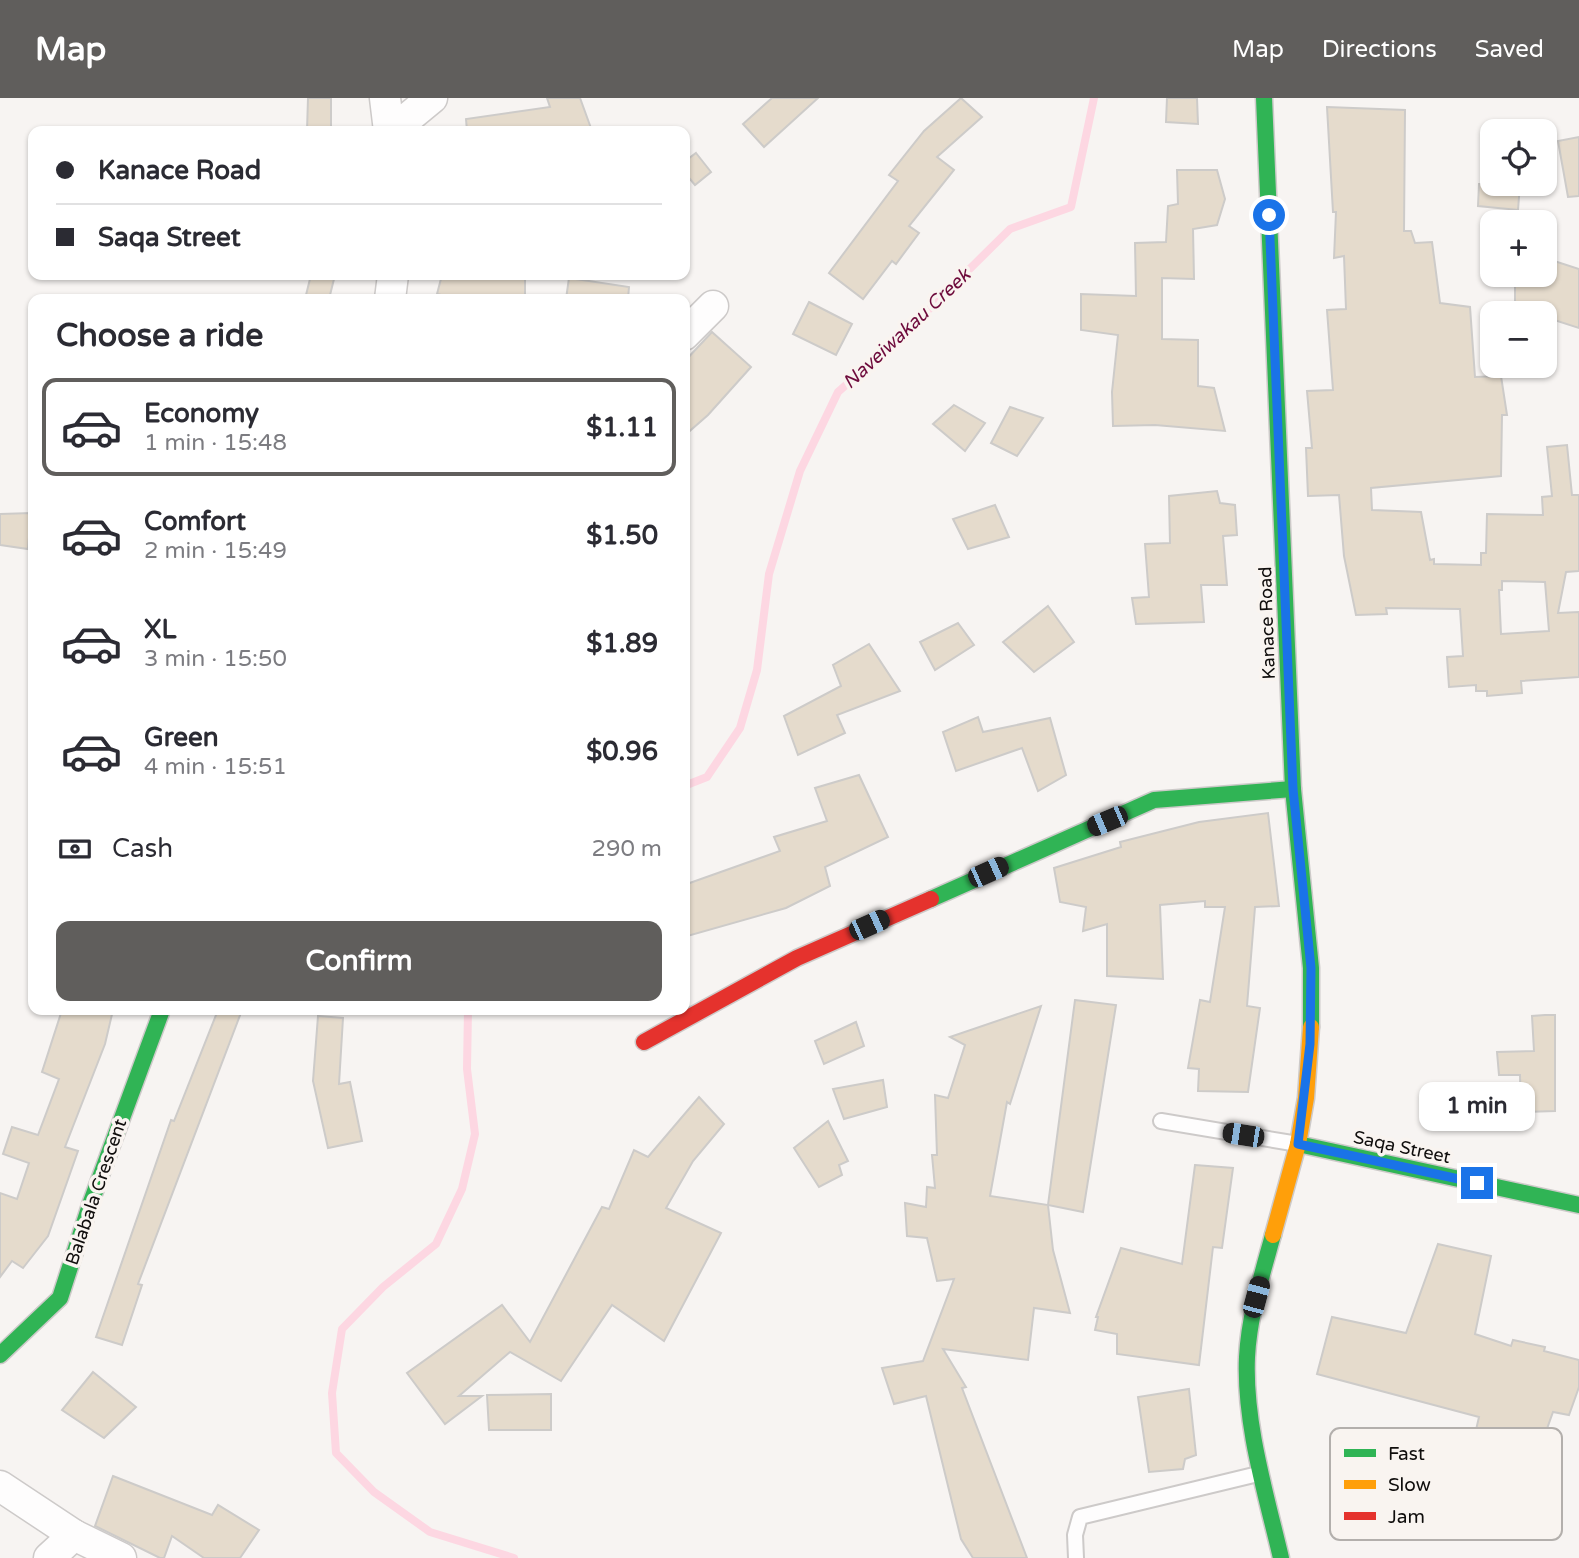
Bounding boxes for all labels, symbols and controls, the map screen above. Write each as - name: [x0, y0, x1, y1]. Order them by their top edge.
- text: Map: [35, 30, 106, 69]
- text: Map: [1232, 35, 1284, 64]
- text: Directions: [1322, 35, 1437, 64]
- text: Saved: [1475, 35, 1544, 64]
- map controls: [1480, 119, 1557, 378]
- button: locate: [1480, 119, 1557, 196]
- text: Kanace Road: [98, 155, 261, 186]
- route start: [1253, 199, 1285, 231]
- button: +: [1480, 210, 1557, 287]
- text: Saqa Street: [98, 222, 241, 253]
- water label: Naveiwakau Creek: [838, 263, 976, 393]
- button: −: [1480, 301, 1557, 378]
- text: Choose a ride: [56, 317, 263, 355]
- icon: car: [60, 396, 123, 459]
- text: Economy: [144, 398, 259, 429]
- text: $1.11: [586, 412, 658, 443]
- text: 1 min · 15:48: [144, 429, 287, 457]
- icon: car: [60, 504, 123, 567]
- text: Comfort: [144, 506, 246, 537]
- text: $1.50: [586, 520, 658, 551]
- text: 2 min · 15:49: [144, 537, 287, 565]
- street label: Kanace Road: [1254, 566, 1280, 680]
- icon: car: [60, 612, 123, 675]
- text: XL: [144, 614, 176, 645]
- text: $1.89: [586, 628, 658, 659]
- text: 3 min · 15:50: [144, 645, 287, 673]
- icon: car: [60, 720, 123, 783]
- text: Green: [144, 722, 219, 753]
- text: $0.96: [586, 736, 658, 767]
- text: 4 min · 15:51: [144, 753, 287, 781]
- car: [1084, 803, 1131, 839]
- icon: cash: [56, 830, 94, 868]
- text: Cash: [112, 833, 173, 864]
- text: 290 m: [592, 835, 662, 863]
- car: [965, 854, 1012, 890]
- car: [846, 907, 893, 943]
- button: Confirm: [56, 921, 662, 1001]
- callout: 1 min: [1419, 1082, 1535, 1130]
- text: 1 min: [1446, 1092, 1508, 1120]
- street label: Balabala Crescent: [61, 1116, 131, 1268]
- car: [1221, 1121, 1266, 1149]
- street label: Saqa Street: [1351, 1126, 1453, 1168]
- route end: [1461, 1167, 1493, 1199]
- car: [1241, 1274, 1272, 1320]
- legend: [1330, 1428, 1562, 1540]
- text: Fast: [1388, 1443, 1425, 1465]
- text: Slow: [1388, 1474, 1431, 1496]
- text: Jam: [1388, 1506, 1425, 1528]

